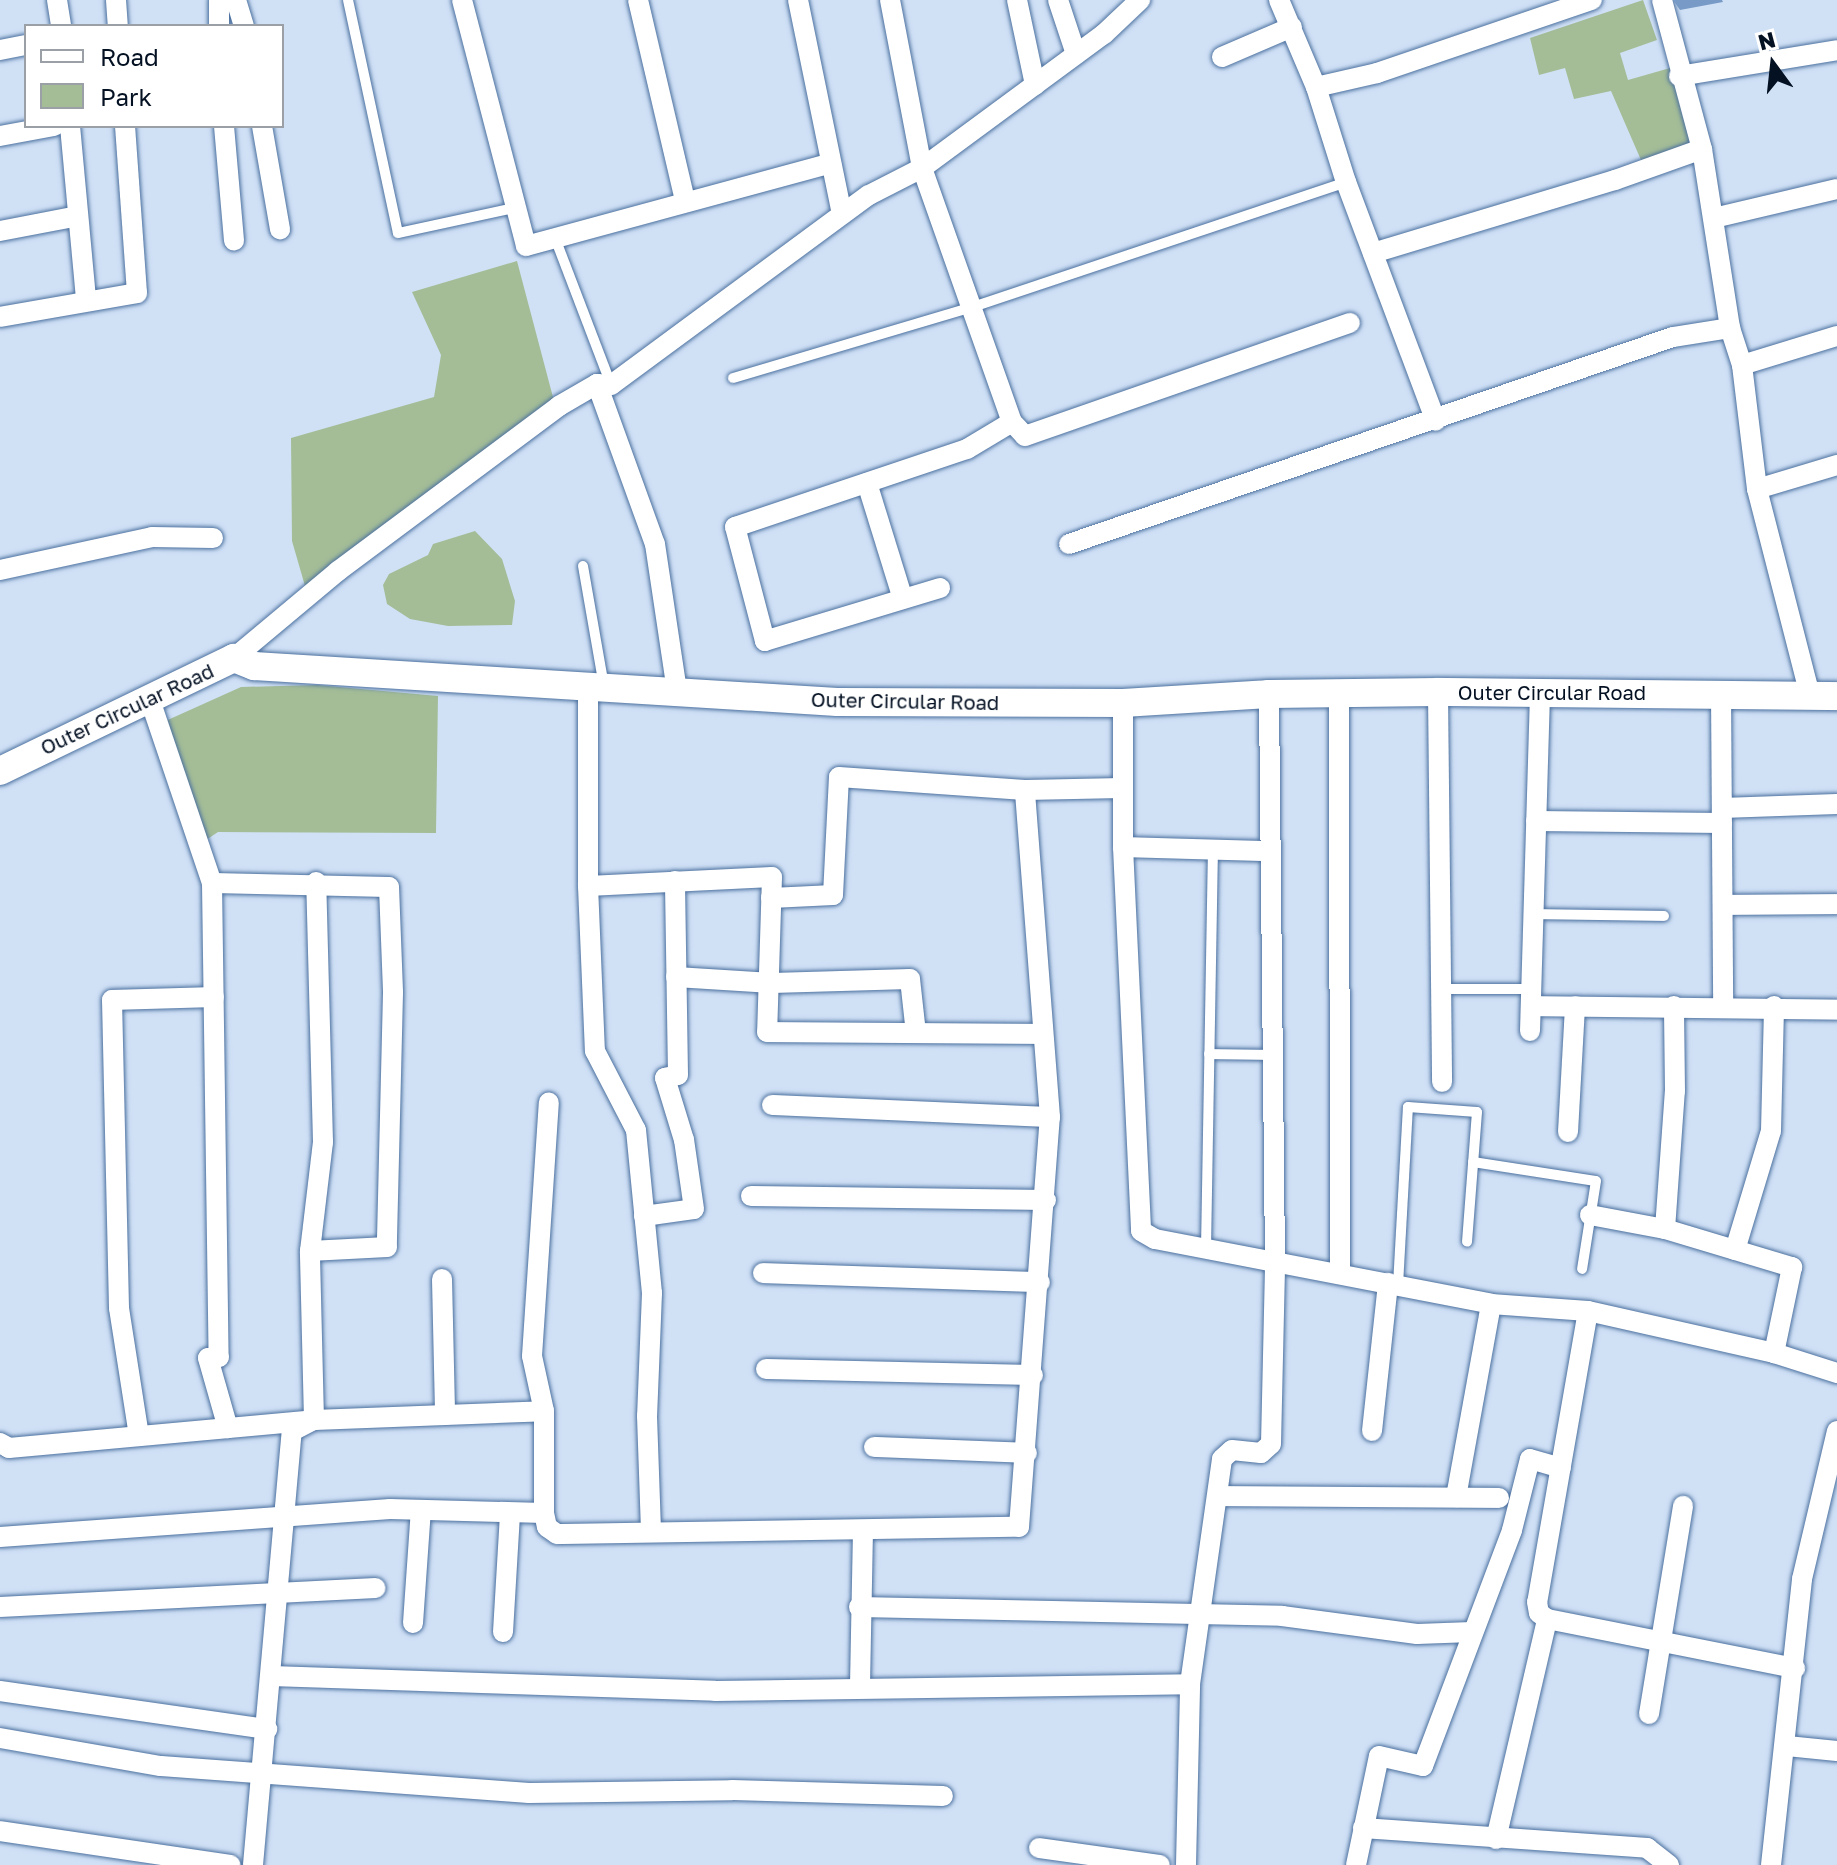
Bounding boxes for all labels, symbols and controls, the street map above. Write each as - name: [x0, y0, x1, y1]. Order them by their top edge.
- legend: [24, 24, 284, 128]
- north arrow: [1733, 24, 1813, 104]
- text: N: [1755, 25, 1778, 56]
- text: Road: [100, 42, 159, 71]
- text: Park: [100, 82, 152, 111]
- street label: Outer Circular Road: [37, 658, 217, 760]
- street label: Outer Circular Road: [1458, 680, 1646, 704]
- street label: Outer Circular Road: [811, 687, 999, 715]

